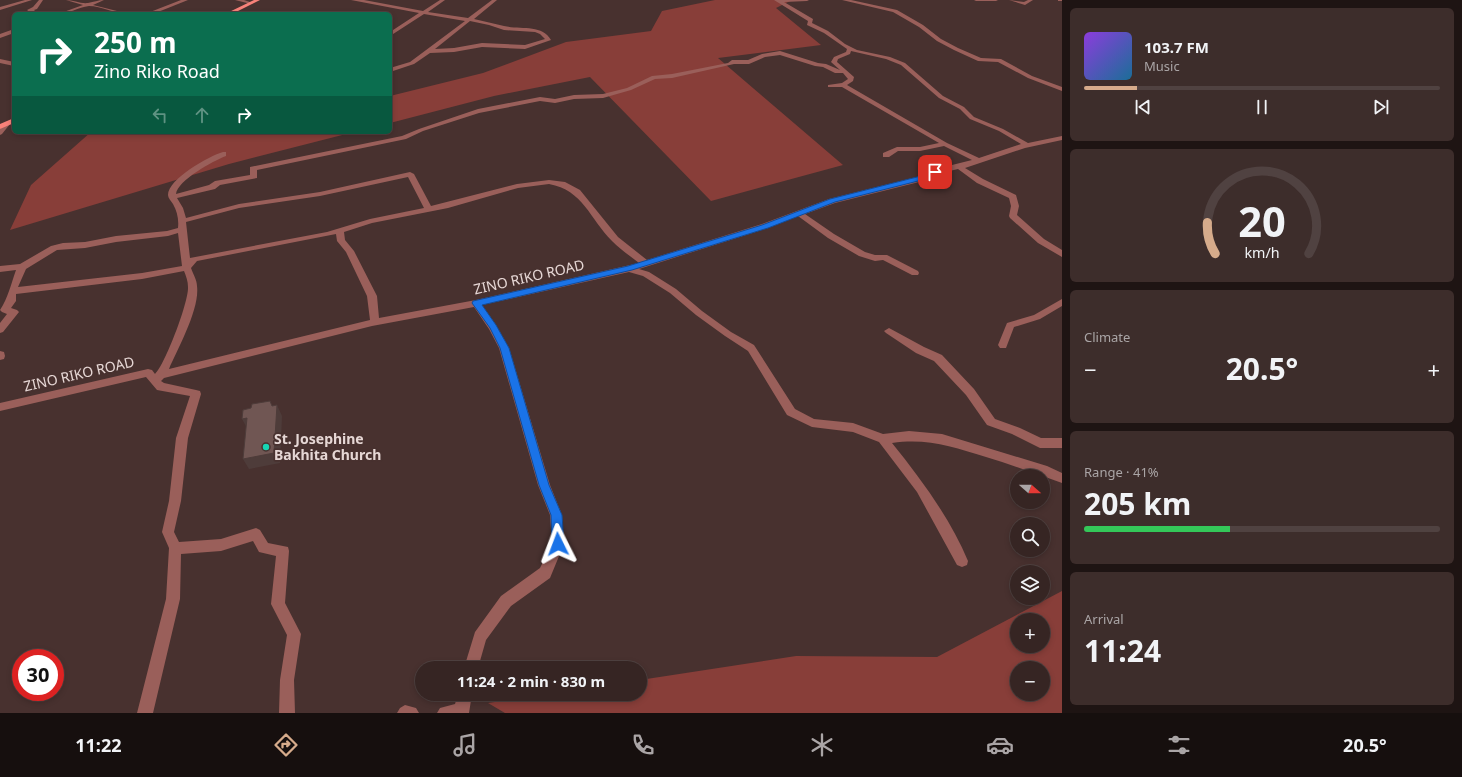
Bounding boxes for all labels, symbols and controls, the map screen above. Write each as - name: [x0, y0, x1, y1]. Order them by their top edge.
- text: 250 m: [94, 23, 177, 61]
- icon: right: [28, 28, 80, 80]
- text: 103.7 FM: [1144, 37, 1209, 57]
- text: Music: [1144, 57, 1180, 75]
- text: Zino Riko Road: [94, 59, 220, 83]
- icon: previous: [1132, 96, 1154, 118]
- icon: pause: [1251, 96, 1273, 118]
- icon: next: [1370, 96, 1392, 118]
- icon: left: [149, 104, 171, 126]
- icon: ahead: [191, 104, 213, 126]
- icon: right: [233, 104, 255, 126]
- pin: [918, 155, 952, 189]
- icon: arrive: [924, 161, 946, 183]
- text: 20: [1238, 192, 1286, 248]
- text: km/h: [1244, 242, 1280, 261]
- street label: ZINO RIKO ROAD: [472, 255, 586, 298]
- text: Climate: [1084, 328, 1130, 346]
- text: 20.5°: [1226, 348, 1298, 389]
- street label: ZINO RIKO ROAD: [22, 352, 136, 395]
- text: −: [1084, 354, 1097, 384]
- text: +: [1427, 354, 1440, 384]
- place label: St. Josephine Bakhita Church: [274, 429, 381, 464]
- marker: St. Josephine Bakhita Church: [261, 442, 271, 452]
- text: Range · 41%: [1084, 463, 1159, 481]
- north arrow: [1010, 469, 1050, 509]
- map controls: [1010, 469, 1050, 701]
- text: 205 km: [1084, 483, 1191, 524]
- button: search: [1010, 517, 1050, 557]
- position arrow: [537, 523, 579, 565]
- button: layers: [1010, 565, 1050, 605]
- text: Arrival: [1084, 610, 1124, 628]
- button: +: [1010, 613, 1050, 653]
- text: 11:24: [1084, 630, 1161, 671]
- speed limit sign: 30: [12, 649, 64, 701]
- button: −: [1010, 661, 1050, 701]
- text: 11:24 · 2 min · 830 m: [457, 671, 605, 691]
- icon: directions: [272, 731, 300, 759]
- icon: music: [451, 731, 479, 759]
- icon: phone: [629, 731, 657, 759]
- icon: climate: [808, 731, 836, 759]
- icon: car: [986, 731, 1014, 759]
- icon: filters: [1165, 731, 1193, 759]
- text: 11:22: [75, 733, 122, 757]
- text: 20.5°: [1343, 733, 1387, 757]

